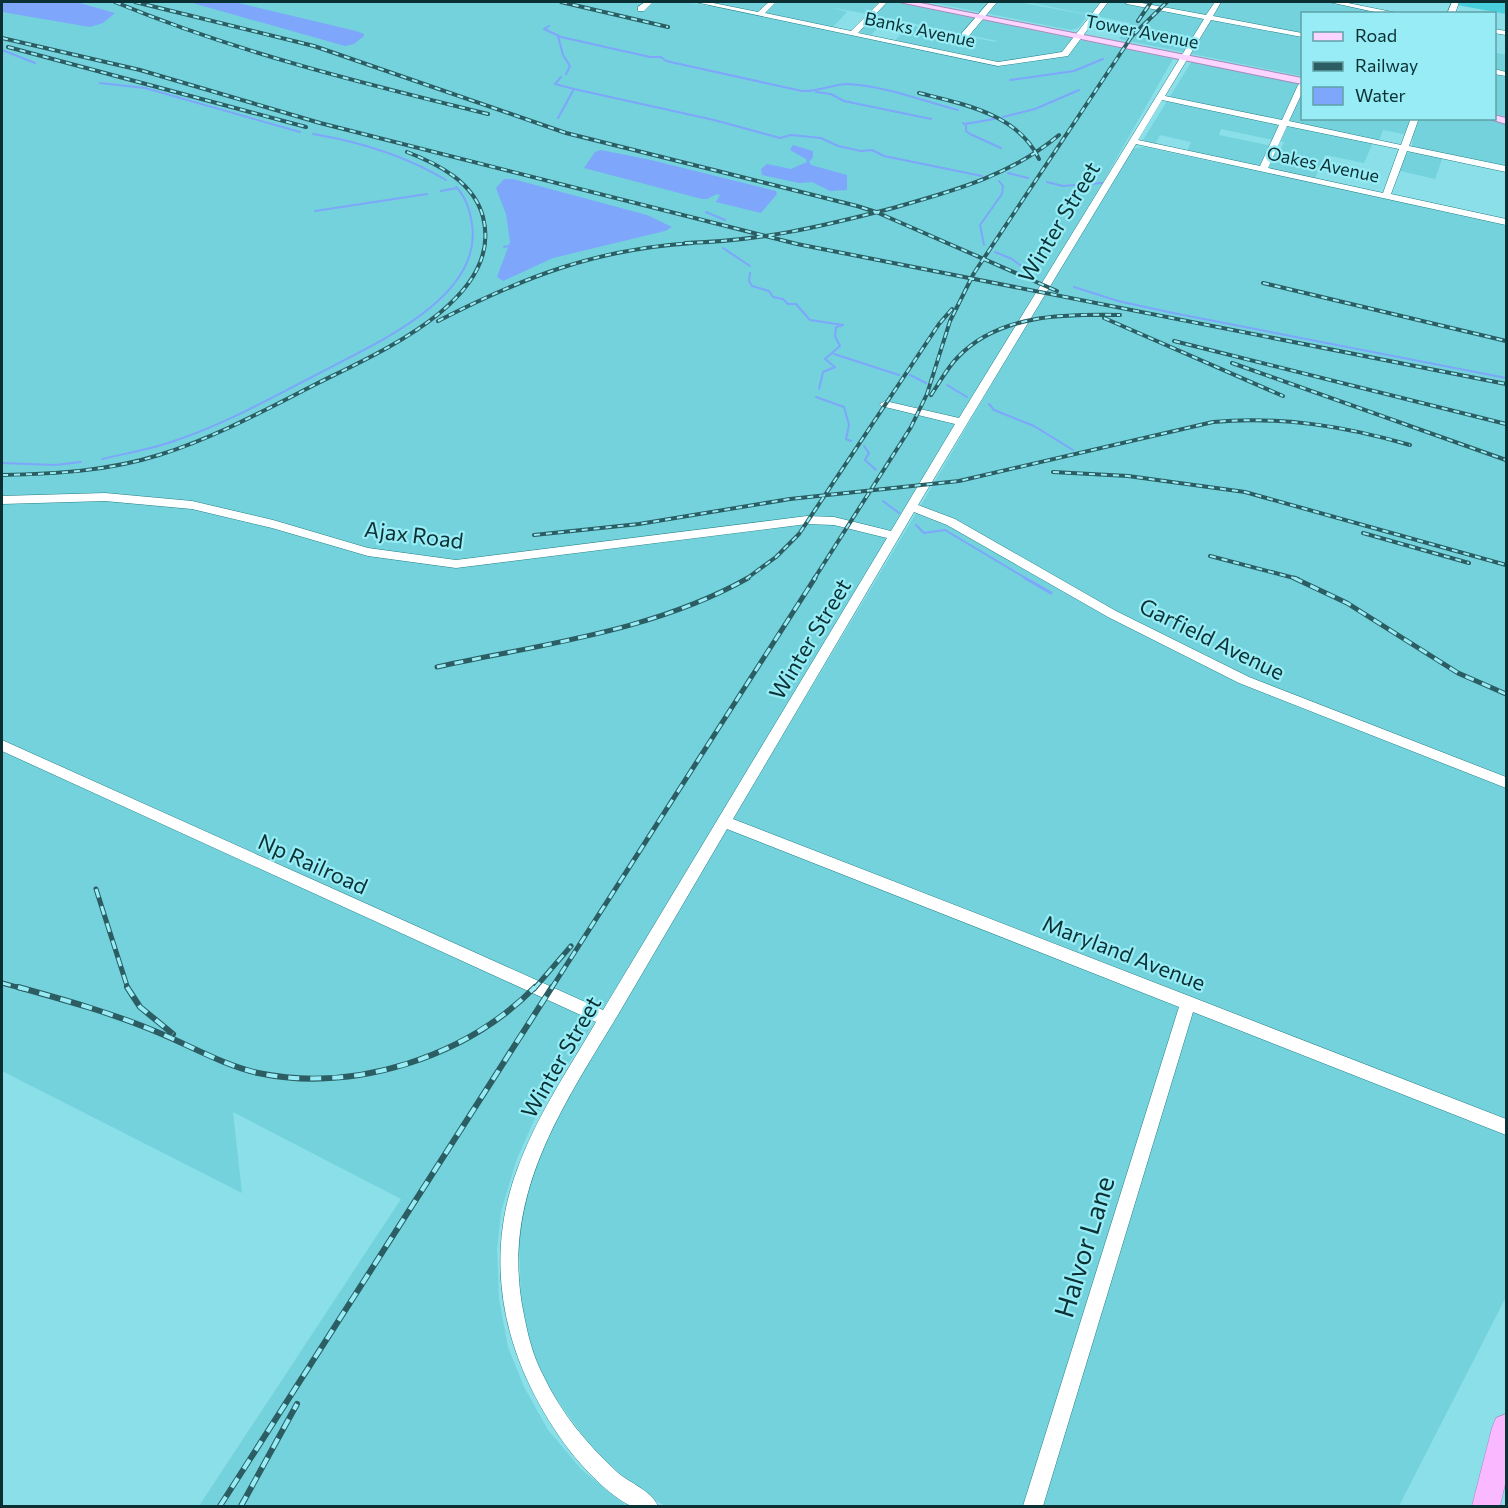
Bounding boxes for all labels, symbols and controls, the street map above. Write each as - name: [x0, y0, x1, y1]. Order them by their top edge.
- street label: Banks Avenue: [863, 7, 978, 52]
- street label: Tower Avenue: [1084, 9, 1201, 53]
- legend: [1301, 12, 1496, 120]
- text: Road: [1355, 24, 1397, 46]
- text: Railway: [1355, 54, 1418, 76]
- text: Water: [1355, 84, 1406, 106]
- street label: Oakes Avenue: [1265, 141, 1382, 187]
- street label: Winter Street: [1012, 156, 1105, 287]
- street label: Ajax Road: [363, 515, 465, 554]
- street label: Winter Street: [763, 573, 856, 704]
- street label: Garfield Avenue: [1135, 592, 1289, 685]
- street label: Np Railroad: [254, 827, 372, 900]
- street label: Maryland Avenue: [1039, 909, 1210, 996]
- street label: Winter Street: [515, 991, 606, 1123]
- street label: Halvor Lane: [1046, 1172, 1121, 1321]

